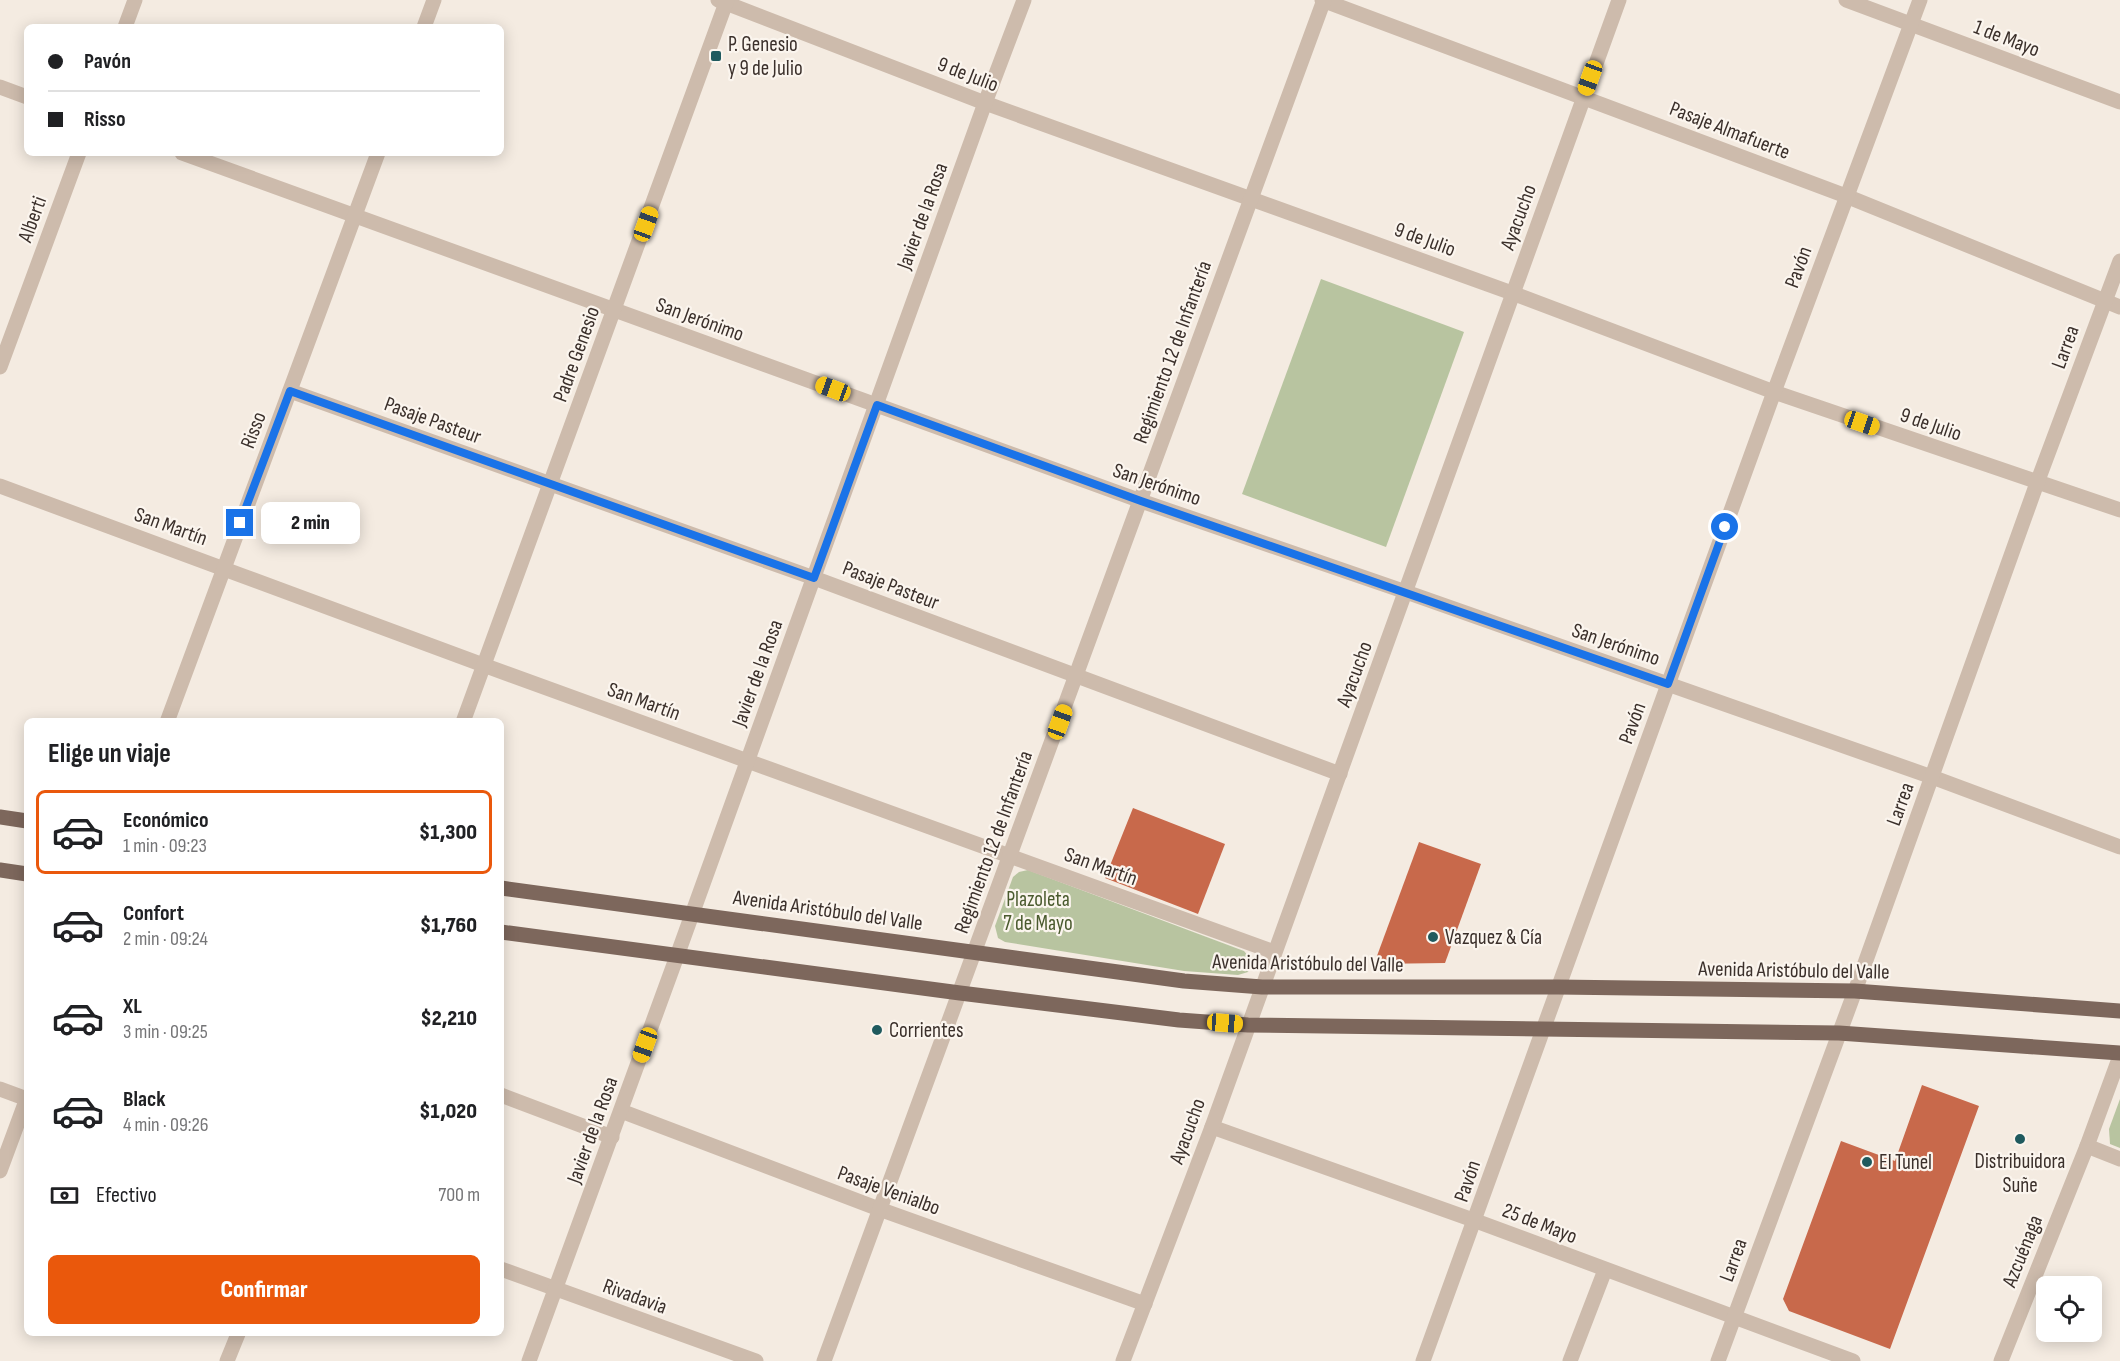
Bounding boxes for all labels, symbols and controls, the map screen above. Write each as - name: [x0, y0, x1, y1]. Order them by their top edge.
- street label: 1 de Mayo: [1970, 15, 2043, 62]
- place label: P. Genesio y 9 de Julio: [728, 32, 803, 81]
- text: Pavón: [84, 48, 131, 75]
- marker: P. Genesio y 9 de Julio: [709, 49, 723, 63]
- street label: 9 de Julio: [934, 51, 1002, 97]
- car: [1575, 58, 1605, 98]
- street label: Pasaje Almafuerte: [1666, 96, 1793, 165]
- text: Risso: [84, 106, 126, 133]
- street label: Javier de la Rosa: [891, 159, 953, 274]
- street label: Ayacucho: [1495, 181, 1542, 254]
- street label: Alberti: [12, 193, 52, 246]
- car: [631, 204, 661, 244]
- street label: 9 de Julio: [1391, 217, 1459, 262]
- street label: Pavón: [1780, 243, 1817, 291]
- street label: Regimiento 12 de Infantería: [1128, 257, 1217, 447]
- street label: San Jerónimo: [652, 292, 747, 347]
- street label: Padre Genesio: [548, 303, 605, 405]
- street label: Larrea: [2046, 322, 2085, 372]
- car: [813, 374, 853, 404]
- street label: Pasaje Pasteur: [381, 391, 485, 450]
- street label: 9 de Julio: [1897, 402, 1965, 447]
- street label: Risso: [235, 408, 272, 452]
- car: [1842, 409, 1882, 437]
- street label: San Jerónimo: [1109, 458, 1204, 511]
- street label: San Martín: [131, 502, 211, 551]
- callout: 2 min: [261, 502, 360, 544]
- route end: [226, 509, 253, 536]
- text: 2 min: [291, 511, 330, 535]
- route start: [1711, 513, 1738, 540]
- street label: Pasaje Pasteur: [839, 556, 943, 615]
- street label: Javier de la Rosa: [726, 616, 788, 731]
- street label: San Jerónimo: [1568, 618, 1663, 671]
- street label: Ayacucho: [1331, 638, 1378, 711]
- street label: San Martín: [604, 677, 684, 726]
- street label: Pavón: [1614, 699, 1651, 747]
- car: [1045, 702, 1075, 742]
- text: Elige un viaje: [48, 738, 171, 770]
- street label: Regimiento 12 de Infantería: [949, 747, 1038, 937]
- street label: Larrea: [1881, 779, 1920, 829]
- icon: car: [51, 805, 105, 859]
- text: Económico: [123, 807, 209, 834]
- text: $1,300: [419, 819, 477, 846]
- text: 1 min · 09:23: [123, 834, 207, 858]
- street label: San Martín: [1061, 842, 1141, 891]
- street label: Avenida Aristóbulo del Valle: [731, 885, 924, 936]
- park label: Plazoleta 7 de Mayo: [1003, 887, 1073, 936]
- icon: car: [51, 898, 105, 952]
- text: Confort: [123, 900, 184, 927]
- text: $1,760: [420, 912, 477, 939]
- place label: Vazquez & Cía: [1445, 925, 1542, 950]
- text: 2 min · 09:24: [123, 927, 208, 951]
- marker: Vazquez & Cía: [1426, 930, 1440, 944]
- street label: Avenida Aristóbulo del Valle: [1211, 949, 1404, 978]
- street label: Avenida Aristóbulo del Valle: [1697, 956, 1890, 985]
- icon: car: [51, 991, 105, 1045]
- text: XL: [123, 993, 142, 1020]
- text: $2,210: [421, 1005, 477, 1032]
- car: [1206, 1013, 1244, 1033]
- place label: Corrientes: [889, 1018, 963, 1043]
- text: 3 min · 09:25: [123, 1020, 208, 1044]
- marker: Corrientes: [870, 1023, 884, 1037]
- car: [630, 1025, 660, 1065]
- street label: Javier de la Rosa: [561, 1073, 623, 1188]
- icon: car: [51, 1084, 105, 1138]
- text: Black: [123, 1086, 165, 1113]
- street label: Ayacucho: [1164, 1095, 1211, 1168]
- text: $1,020: [419, 1098, 477, 1125]
- text: 4 min · 09:26: [123, 1113, 209, 1137]
- marker: Distribuidora Suñe: [2013, 1132, 2027, 1146]
- place label: Distribuidora Suñe: [1975, 1149, 2065, 1198]
- place label: El Tunel: [1879, 1150, 1932, 1175]
- marker: El Tunel: [1860, 1155, 1874, 1169]
- street label: Pavón: [1449, 1157, 1486, 1205]
- street label: Pasaje Venialbo: [834, 1160, 944, 1221]
- icon: cash: [48, 1179, 81, 1212]
- text: Efectivo: [96, 1182, 157, 1209]
- text: 700 m: [438, 1183, 480, 1207]
- street label: 25 de Mayo: [1499, 1198, 1581, 1249]
- street label: Azcuénaga: [1996, 1212, 2048, 1292]
- street label: Larrea: [1714, 1235, 1753, 1285]
- button: Confirmar: [48, 1255, 480, 1324]
- street label: Rivadavia: [599, 1273, 670, 1320]
- map controls: [2036, 1276, 2102, 1342]
- button: locate: [2036, 1276, 2102, 1342]

